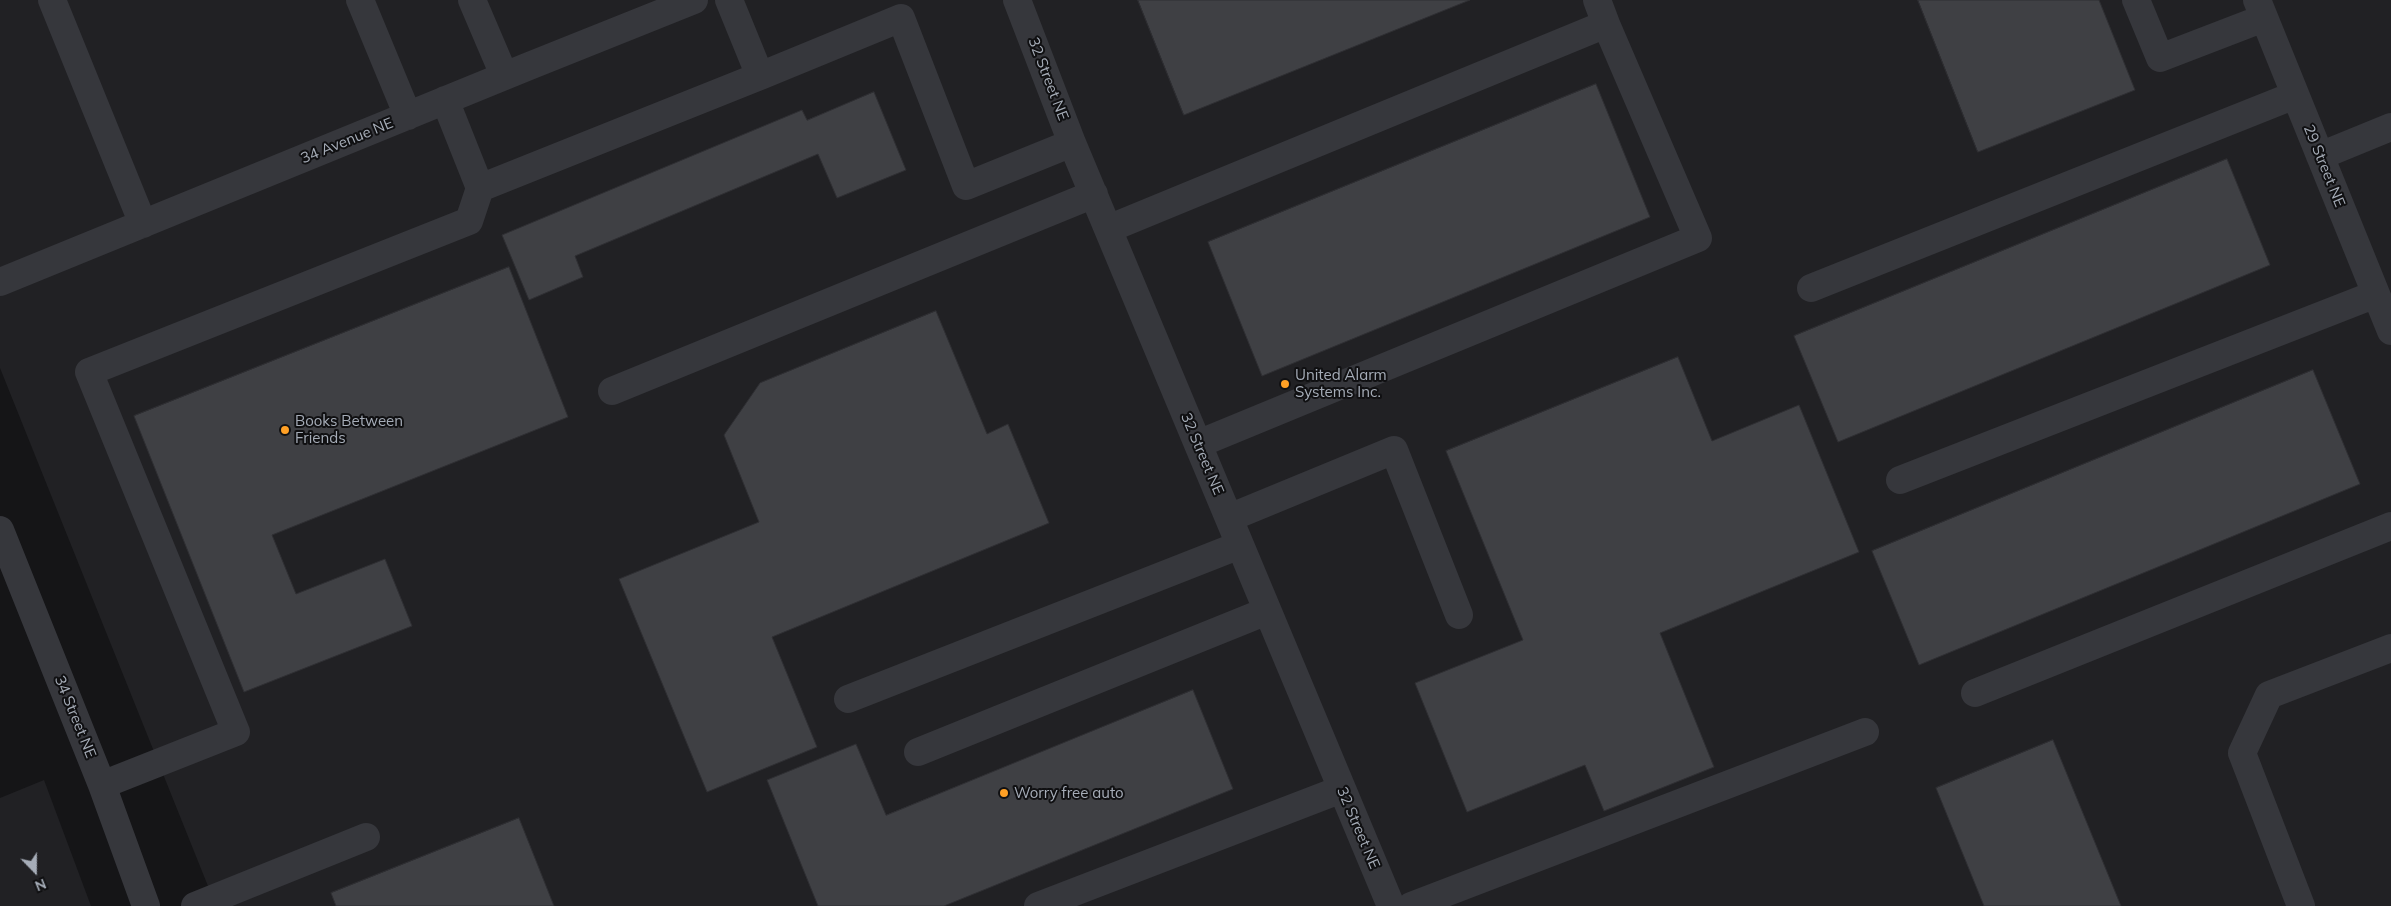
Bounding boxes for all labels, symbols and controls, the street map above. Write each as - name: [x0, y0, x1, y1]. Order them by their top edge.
- street label: 32 Street NE: [1024, 35, 1072, 123]
- street label: 34 Avenue NE: [298, 114, 396, 168]
- street label: 29 Street NE: [2299, 122, 2349, 210]
- place label: United Alarm Systems Inc.: [1295, 366, 1387, 401]
- marker: United Alarm Systems Inc.: [1279, 378, 1291, 390]
- street label: 32 Street NE: [1177, 410, 1227, 498]
- place label: Books Between Friends: [295, 412, 403, 447]
- marker: Books Between Friends: [279, 424, 291, 436]
- street label: 34 Street NE: [50, 673, 100, 761]
- place label: Worry free auto: [1014, 784, 1124, 802]
- street label: 32 Street NE: [1333, 784, 1383, 872]
- marker: Worry free auto: [998, 787, 1010, 799]
- north arrow: [10, 846, 60, 896]
- text: N: [32, 875, 49, 895]

